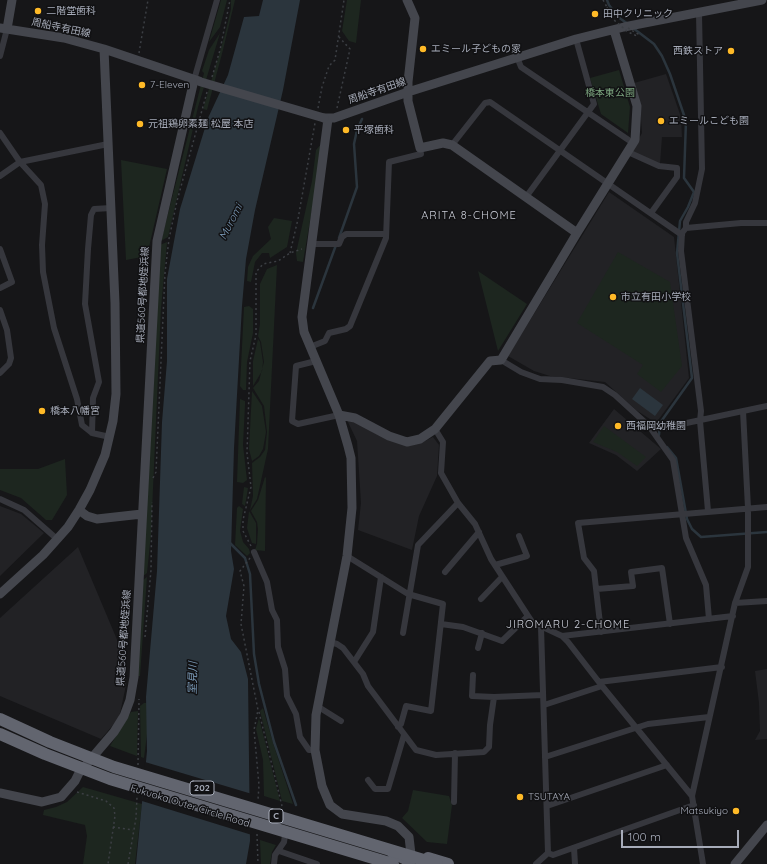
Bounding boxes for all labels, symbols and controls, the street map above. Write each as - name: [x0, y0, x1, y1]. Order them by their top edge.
- place label: 二階堂歯科: [46, 5, 96, 17]
- marker: 二階堂歯科: [33, 6, 43, 16]
- place label: 田中クリニック: [603, 8, 673, 20]
- marker: 田中クリニック: [590, 9, 600, 19]
- street label: 周船寺有田線: [30, 16, 92, 40]
- place label: エミール子どもの家: [431, 43, 521, 55]
- marker: エミール子どもの家: [418, 44, 428, 54]
- place label: 西鉄ストア: [673, 45, 723, 57]
- marker: 西鉄ストア: [726, 46, 736, 56]
- street label: 周船寺有田線: [347, 76, 407, 106]
- place label: 7-Eleven: [150, 79, 189, 91]
- marker: 7-Eleven: [137, 80, 147, 90]
- park label: 橋本東公園: [585, 87, 635, 99]
- place label: エミールこども園: [669, 115, 749, 127]
- marker: エミールこども園: [656, 116, 666, 126]
- place label: 元祖鶏卵素麺 松屋 本店: [148, 118, 253, 130]
- marker: 元祖鶏卵素麺 松屋 本店: [135, 119, 145, 129]
- place label: 平塚歯科: [354, 124, 394, 136]
- marker: 平塚歯科: [341, 125, 351, 135]
- water label: Muromi: [216, 202, 246, 242]
- district label: ARITA 8-CHOME: [421, 209, 517, 223]
- street label: 県道560号都地姪浜線: [134, 246, 152, 344]
- place label: 市立有田小学校: [621, 291, 691, 303]
- marker: 市立有田小学校: [608, 292, 618, 302]
- place label: 橋本八幡宮: [50, 405, 100, 417]
- marker: 橋本八幡宮: [37, 406, 47, 416]
- place label: 西福岡幼稚園: [626, 420, 686, 432]
- marker: 西福岡幼稚園: [613, 421, 623, 431]
- street label: 県道560号都地姪浜線: [115, 589, 133, 687]
- district label: JIROMARU 2-CHOME: [506, 618, 630, 632]
- water label: 室見川: [186, 661, 200, 695]
- road number: 202: [190, 781, 214, 795]
- street label: Fukuoka Outer Circle Road: [129, 782, 251, 830]
- place label: TSUTAYA: [528, 791, 570, 803]
- marker: TSUTAYA: [515, 792, 525, 802]
- place label: Matsukiyo: [681, 805, 728, 817]
- marker: Matsukiyo: [731, 806, 741, 816]
- road number: C: [269, 809, 283, 823]
- scale bar: [623, 822, 741, 848]
- text: 100 m: [628, 829, 661, 844]

